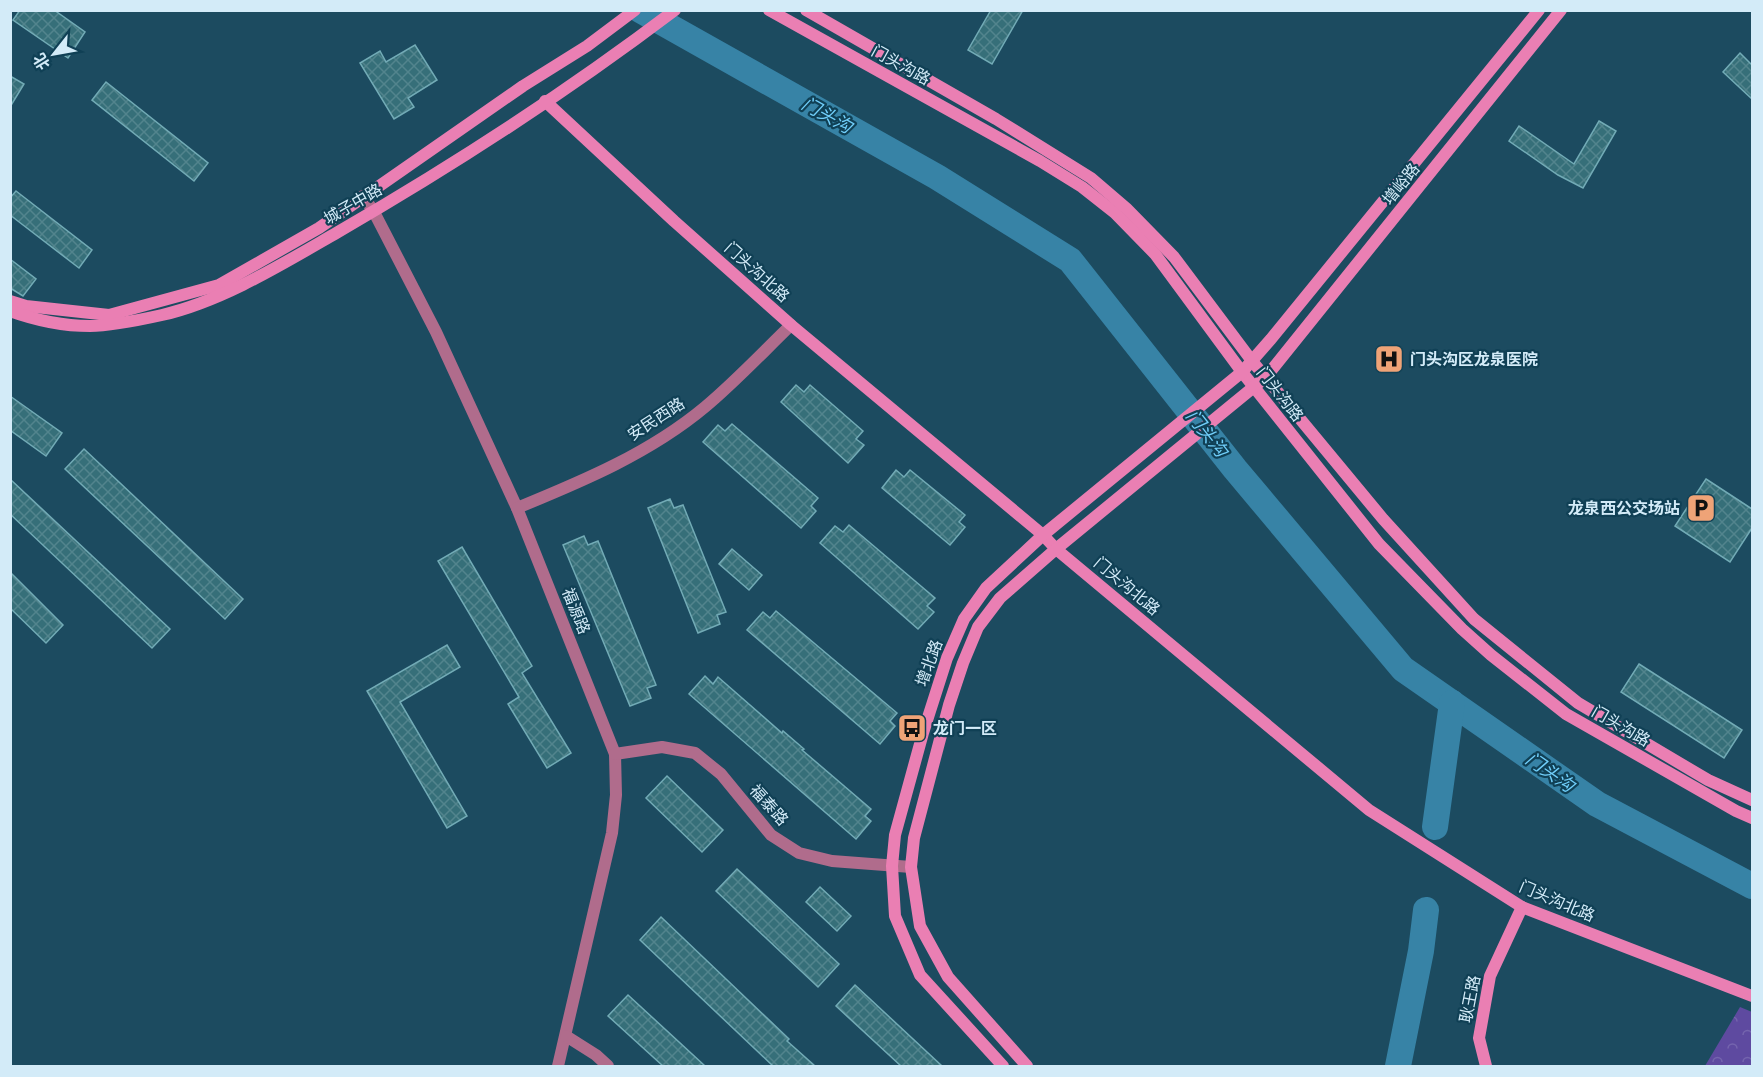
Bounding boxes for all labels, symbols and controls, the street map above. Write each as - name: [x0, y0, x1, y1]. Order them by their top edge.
- north arrow: [24, 24, 84, 84]
- street label: 门头沟路: [868, 41, 934, 89]
- text: 北: [29, 50, 54, 73]
- water label: 门头沟: [798, 93, 857, 138]
- street label: 增峪路: [1379, 159, 1423, 209]
- street label: 城子中路: [321, 180, 385, 228]
- street label: 门头沟北路: [721, 238, 793, 306]
- hospital icon: 门头沟区龙泉医院: [1373, 343, 1405, 375]
- place label: 门头沟区龙泉医院: [1410, 350, 1538, 369]
- street label: 门头沟路: [1253, 363, 1307, 425]
- street label: 安民西路: [624, 394, 688, 444]
- water label: 门头沟: [1182, 405, 1233, 462]
- parking icon: 龙泉西公交场站: [1685, 492, 1717, 524]
- place label: 龙泉西公交场站: [1568, 499, 1680, 518]
- street label: 门头沟北路: [1090, 553, 1164, 619]
- street label: 福源路: [558, 585, 594, 637]
- street label: 增北路: [912, 637, 946, 689]
- street label: 门头沟路: [1589, 702, 1653, 750]
- bus stop icon: 龙门一区: [896, 712, 928, 744]
- place label: 龙门一区: [933, 719, 997, 738]
- water label: 门头沟: [1522, 748, 1580, 797]
- street label: 福泰路: [746, 781, 792, 829]
- street label: 门头沟北路: [1516, 877, 1598, 925]
- street label: 耿王路: [1456, 974, 1484, 1024]

